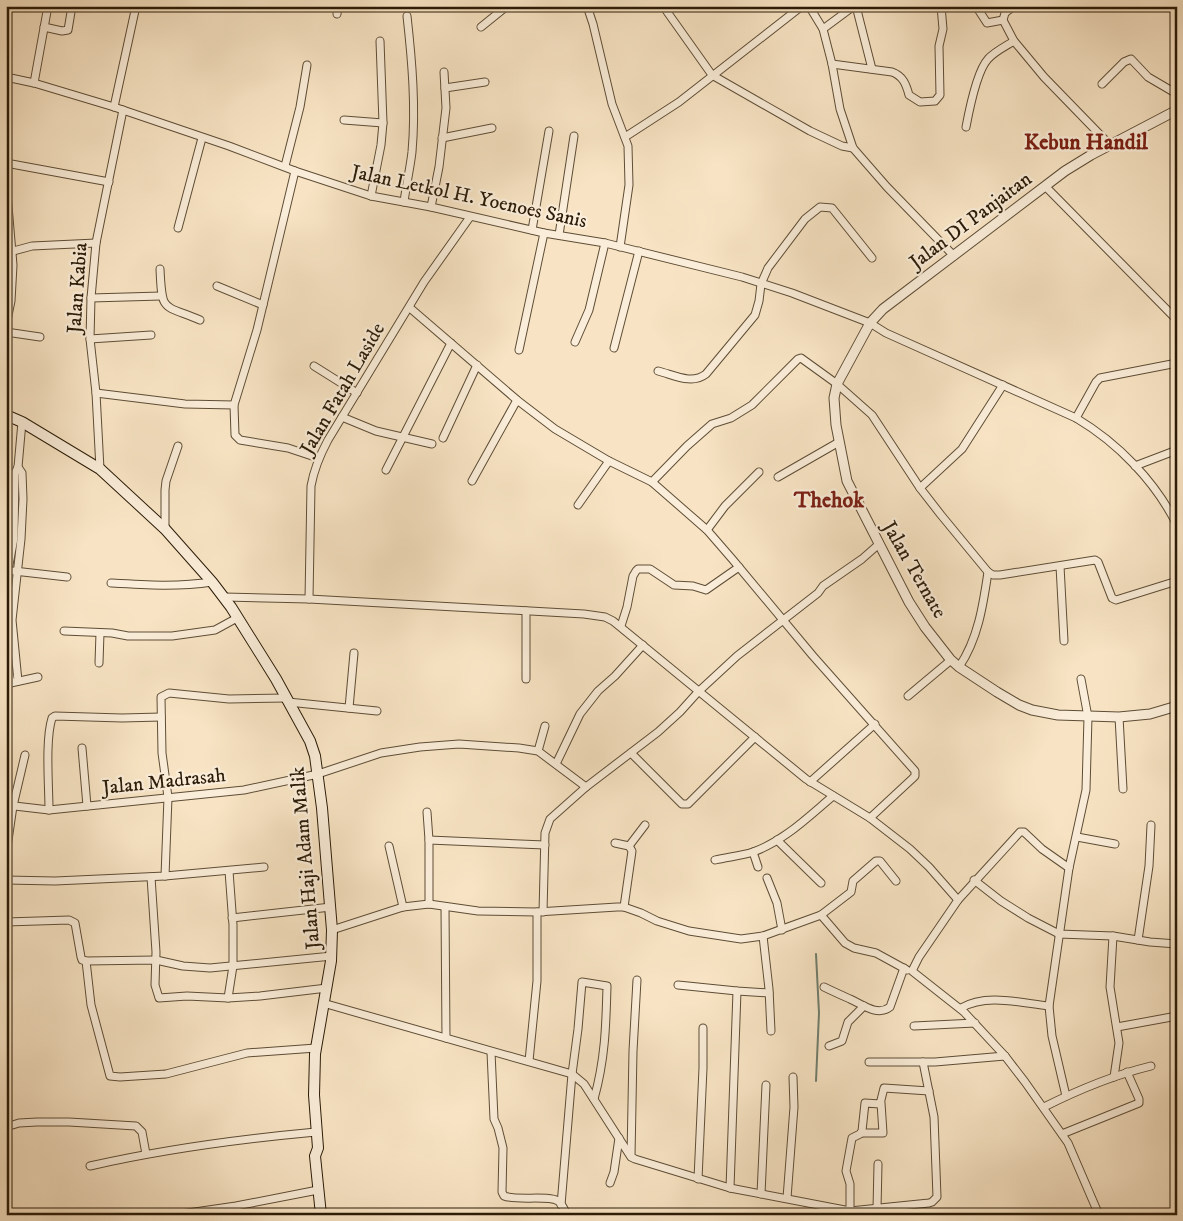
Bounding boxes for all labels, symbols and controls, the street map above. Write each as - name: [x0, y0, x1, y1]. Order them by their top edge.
- district label: Kebun Handil: [1024, 129, 1148, 156]
- street label: Jalan Letkol H. Yoenoes Sanis: [347, 159, 589, 234]
- street label: Jalan DI Panjaitan: [903, 167, 1038, 276]
- street label: Jalan Kabia: [62, 241, 94, 336]
- street label: Jalan Fatah Laside: [294, 319, 391, 461]
- district label: Thehok: [793, 487, 865, 514]
- street label: Jalan Ternate: [875, 515, 952, 623]
- street label: Jalan Madrasah: [99, 763, 227, 801]
- street label: Jalan Haji Adam Malik: [286, 766, 327, 952]

